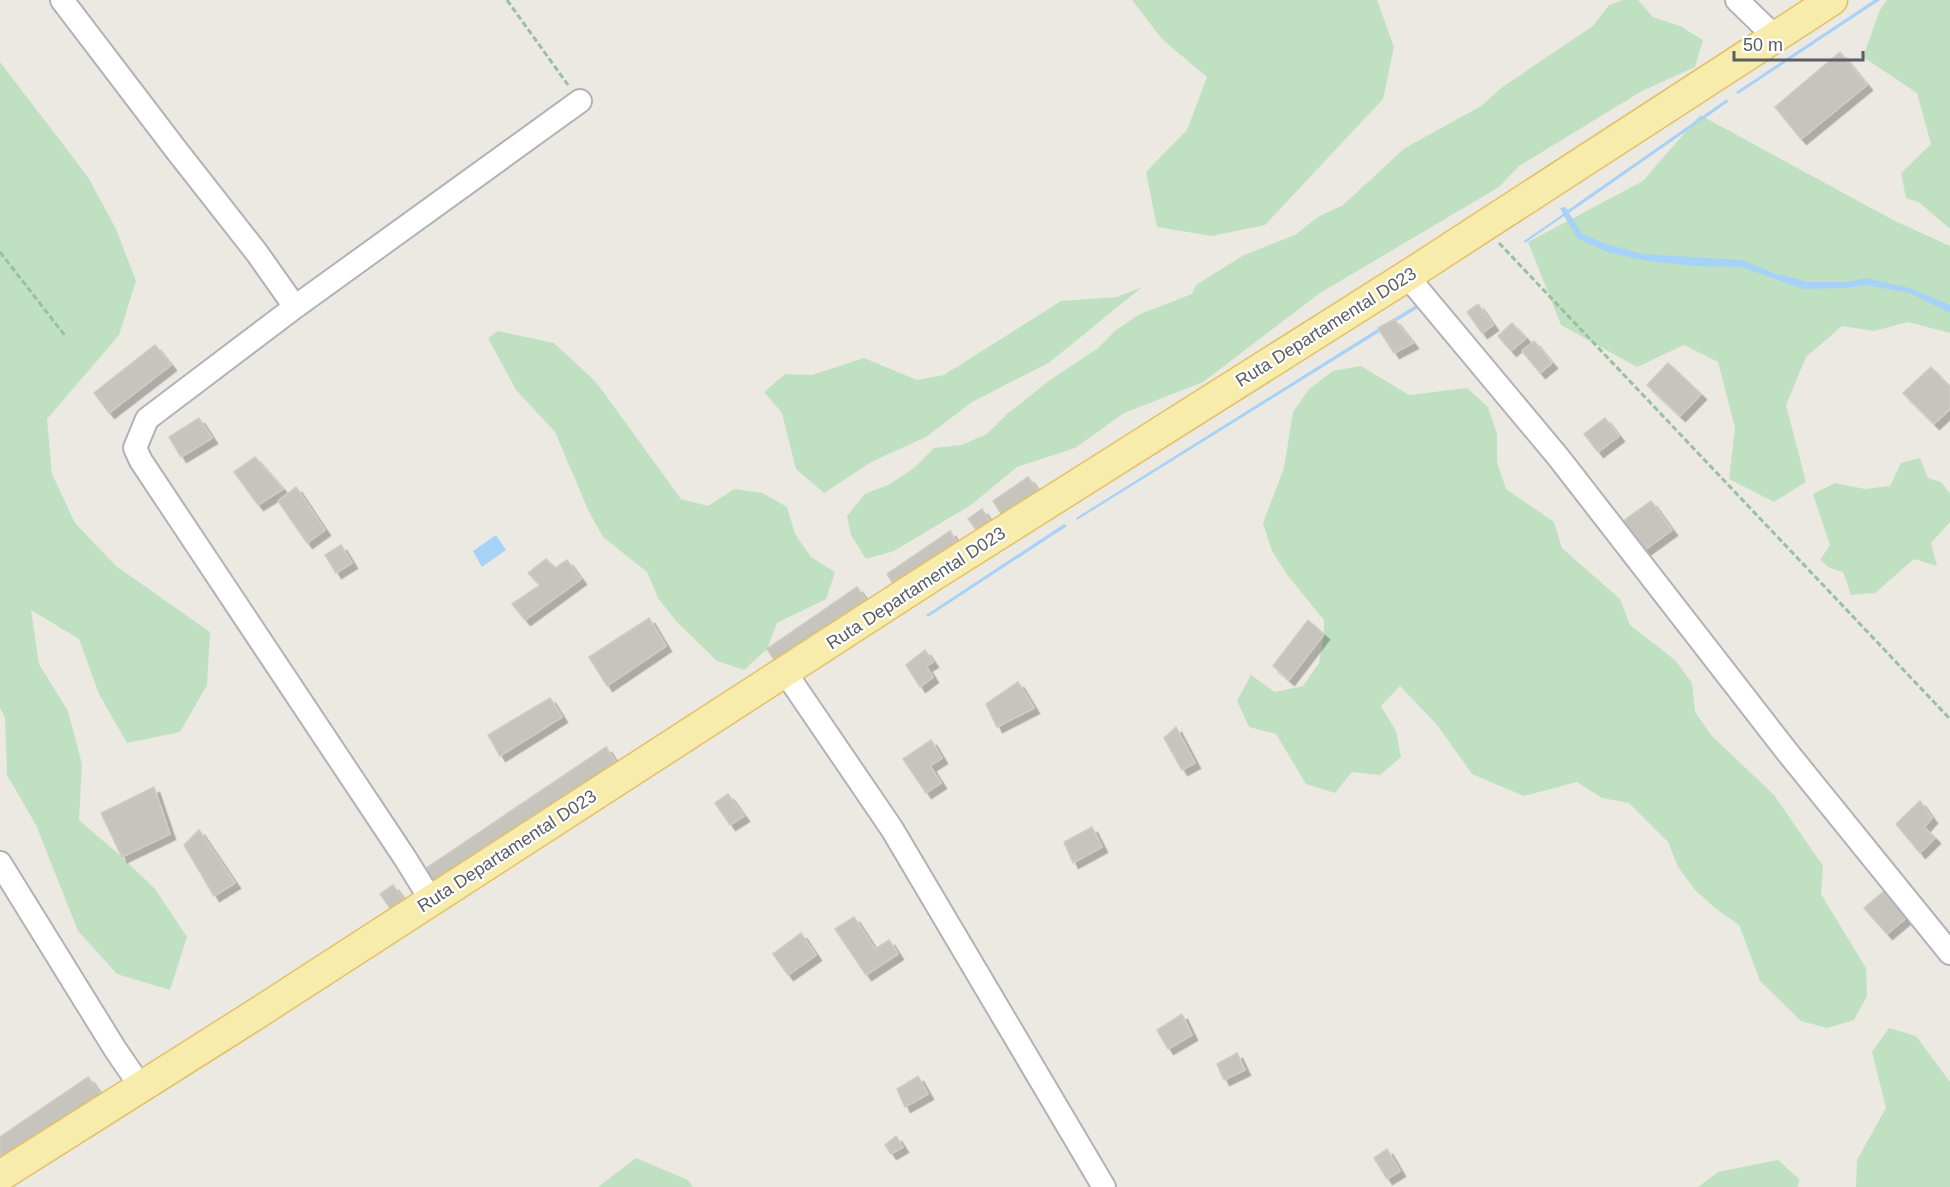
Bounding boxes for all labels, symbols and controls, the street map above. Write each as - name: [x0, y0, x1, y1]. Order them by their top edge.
- scale bar: [1734, 24, 1863, 62]
- text: 50 m: [1743, 35, 1783, 55]
- street label: Ruta Departamental D023: [1232, 263, 1420, 391]
- street label: Ruta Departamental D023: [823, 523, 1009, 653]
- street label: Ruta Departamental D023: [414, 786, 600, 916]

